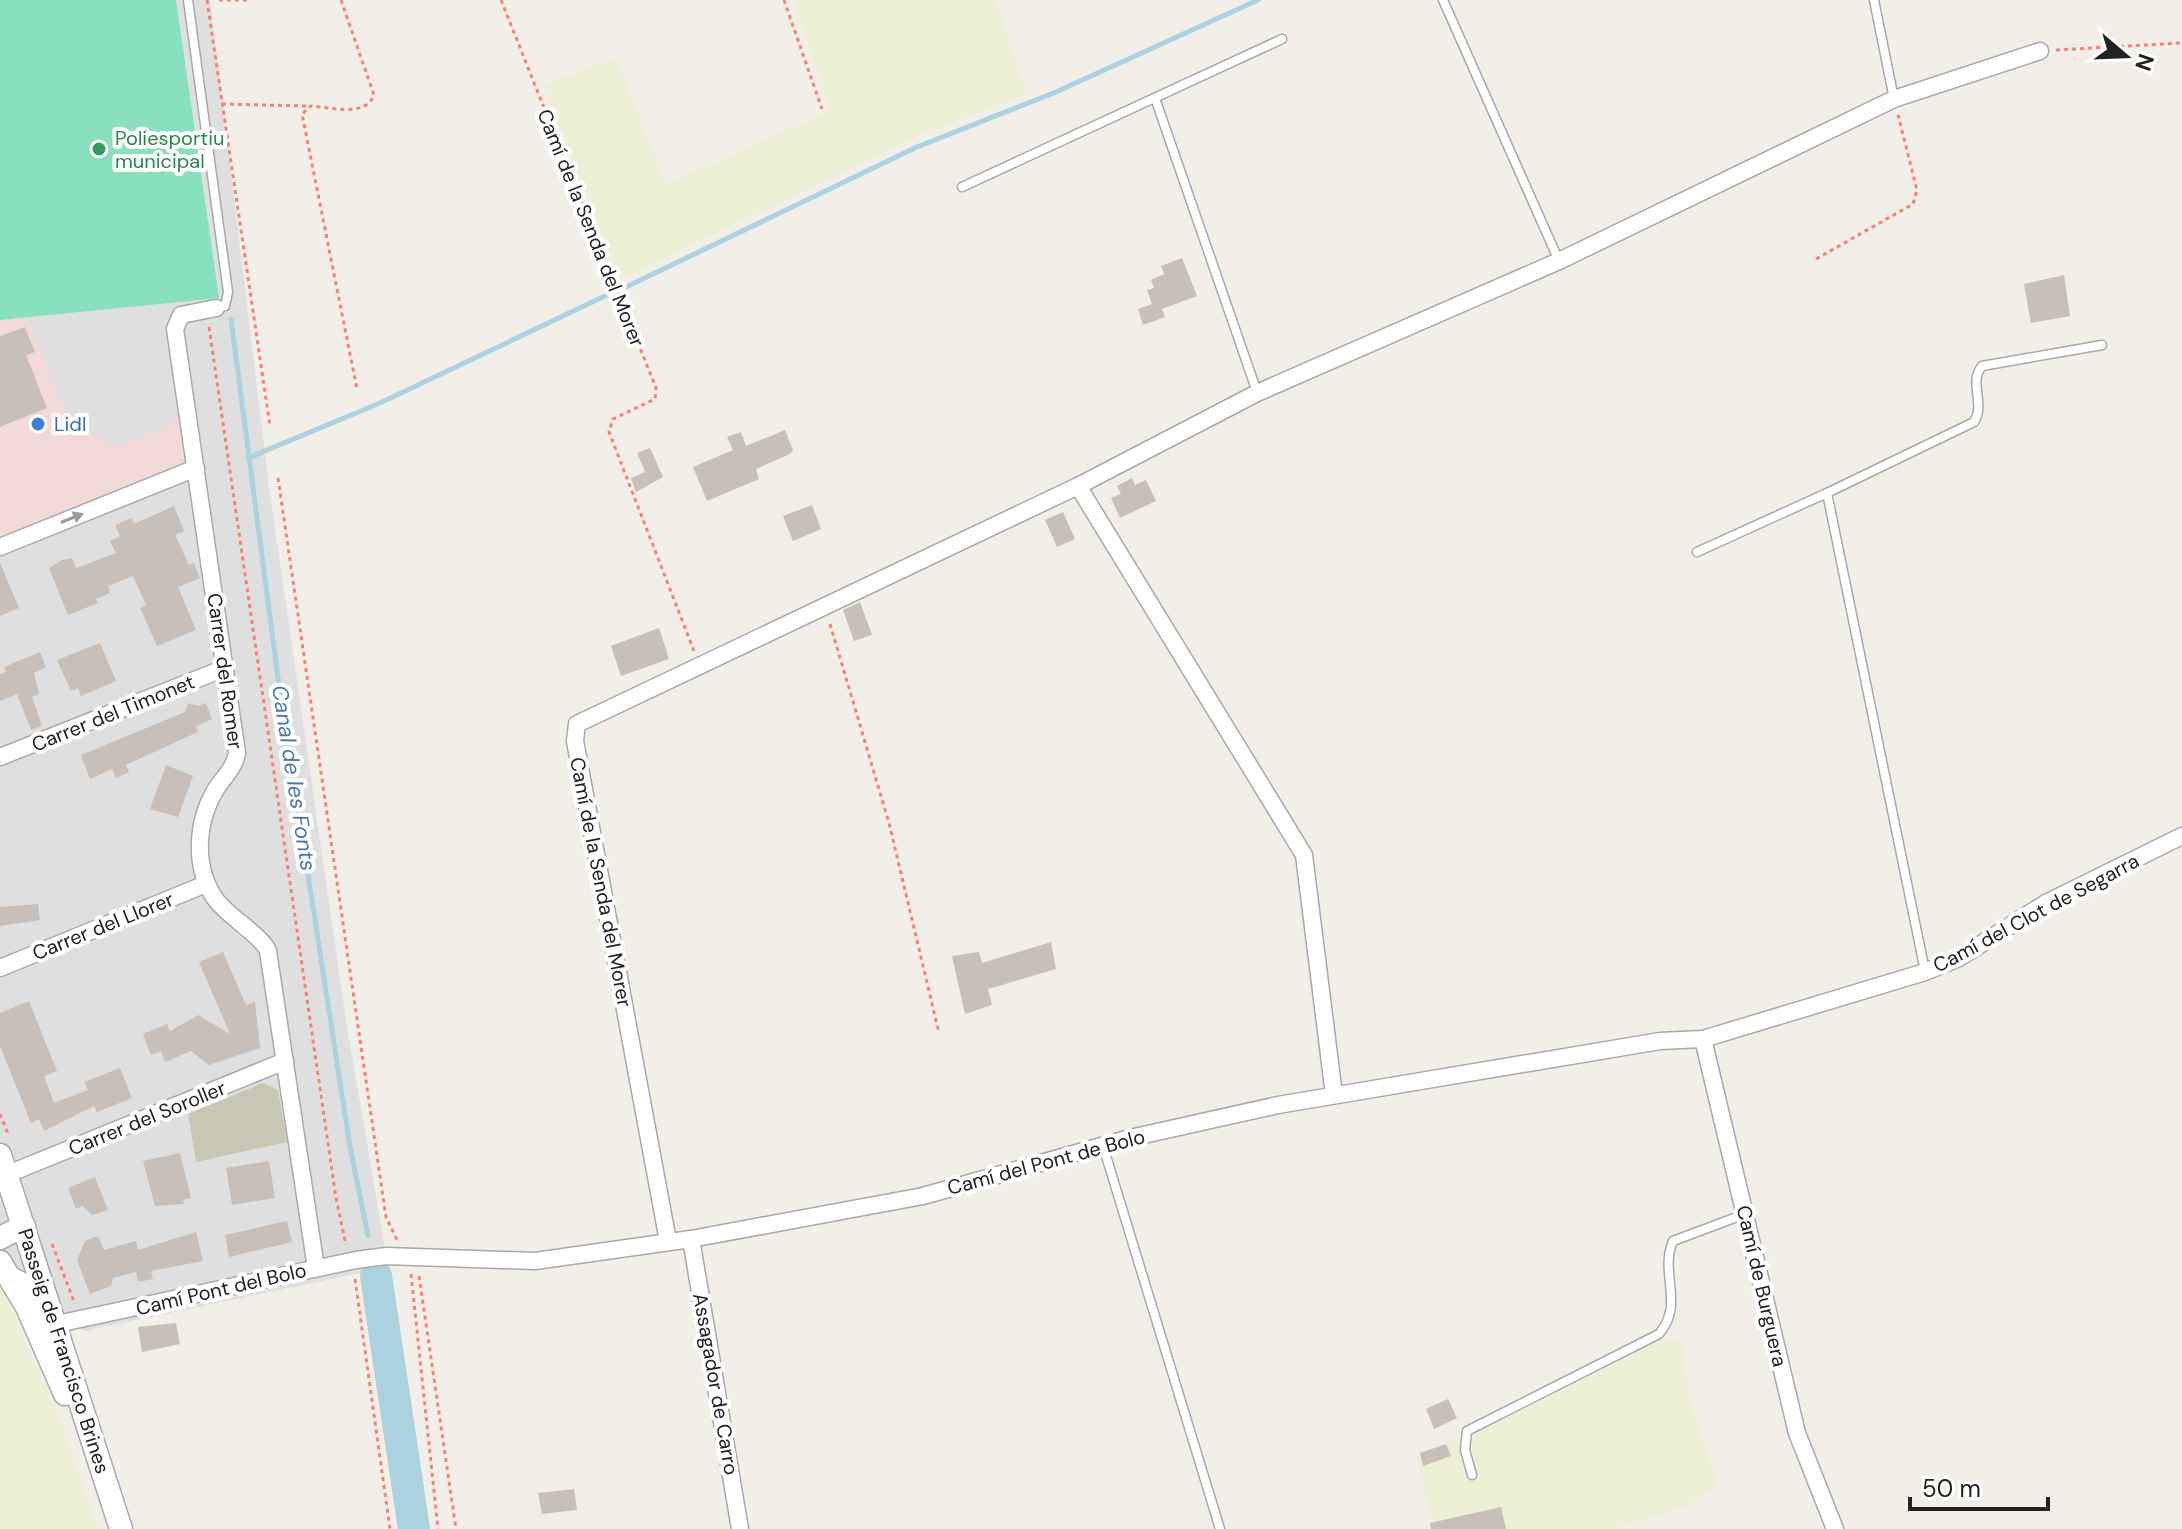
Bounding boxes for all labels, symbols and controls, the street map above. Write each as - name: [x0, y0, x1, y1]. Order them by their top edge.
- north arrow: [2086, 16, 2166, 96]
- text: N: [2128, 50, 2161, 75]
- street label: Camí de la Senda del Morer: [531, 105, 651, 351]
- place label: Poliesportiu municipal: [115, 125, 224, 174]
- marker: Poliesportiu municipal: [90, 140, 108, 158]
- place label: Lidl: [54, 411, 86, 437]
- marker: Lidl: [29, 415, 47, 433]
- one-way arrow: [60, 511, 84, 524]
- street label: Carrer del Romer: [201, 591, 249, 751]
- street label: Carrer del Timonet: [28, 668, 198, 758]
- water label: Canal de les Fonts: [265, 683, 323, 873]
- street label: Camí de la Senda del Morer: [564, 755, 638, 1009]
- street label: Camí del Clot de Segarra: [1928, 848, 2144, 978]
- street label: Carrer del Llorer: [29, 886, 177, 966]
- street label: Carrer del Soroller: [65, 1075, 229, 1161]
- street label: Camí del Pont de Bolo: [944, 1123, 1148, 1201]
- street label: Camí de Burguera: [1731, 1203, 1793, 1369]
- street label: Passeig de Francisco Brines: [12, 1225, 116, 1477]
- street label: Camí Pont del Bolo: [133, 1257, 309, 1321]
- street label: Assagador de Carro: [687, 1291, 745, 1477]
- scale bar: [1910, 1461, 2048, 1511]
- text: 50 m: [1922, 1473, 1981, 1504]

